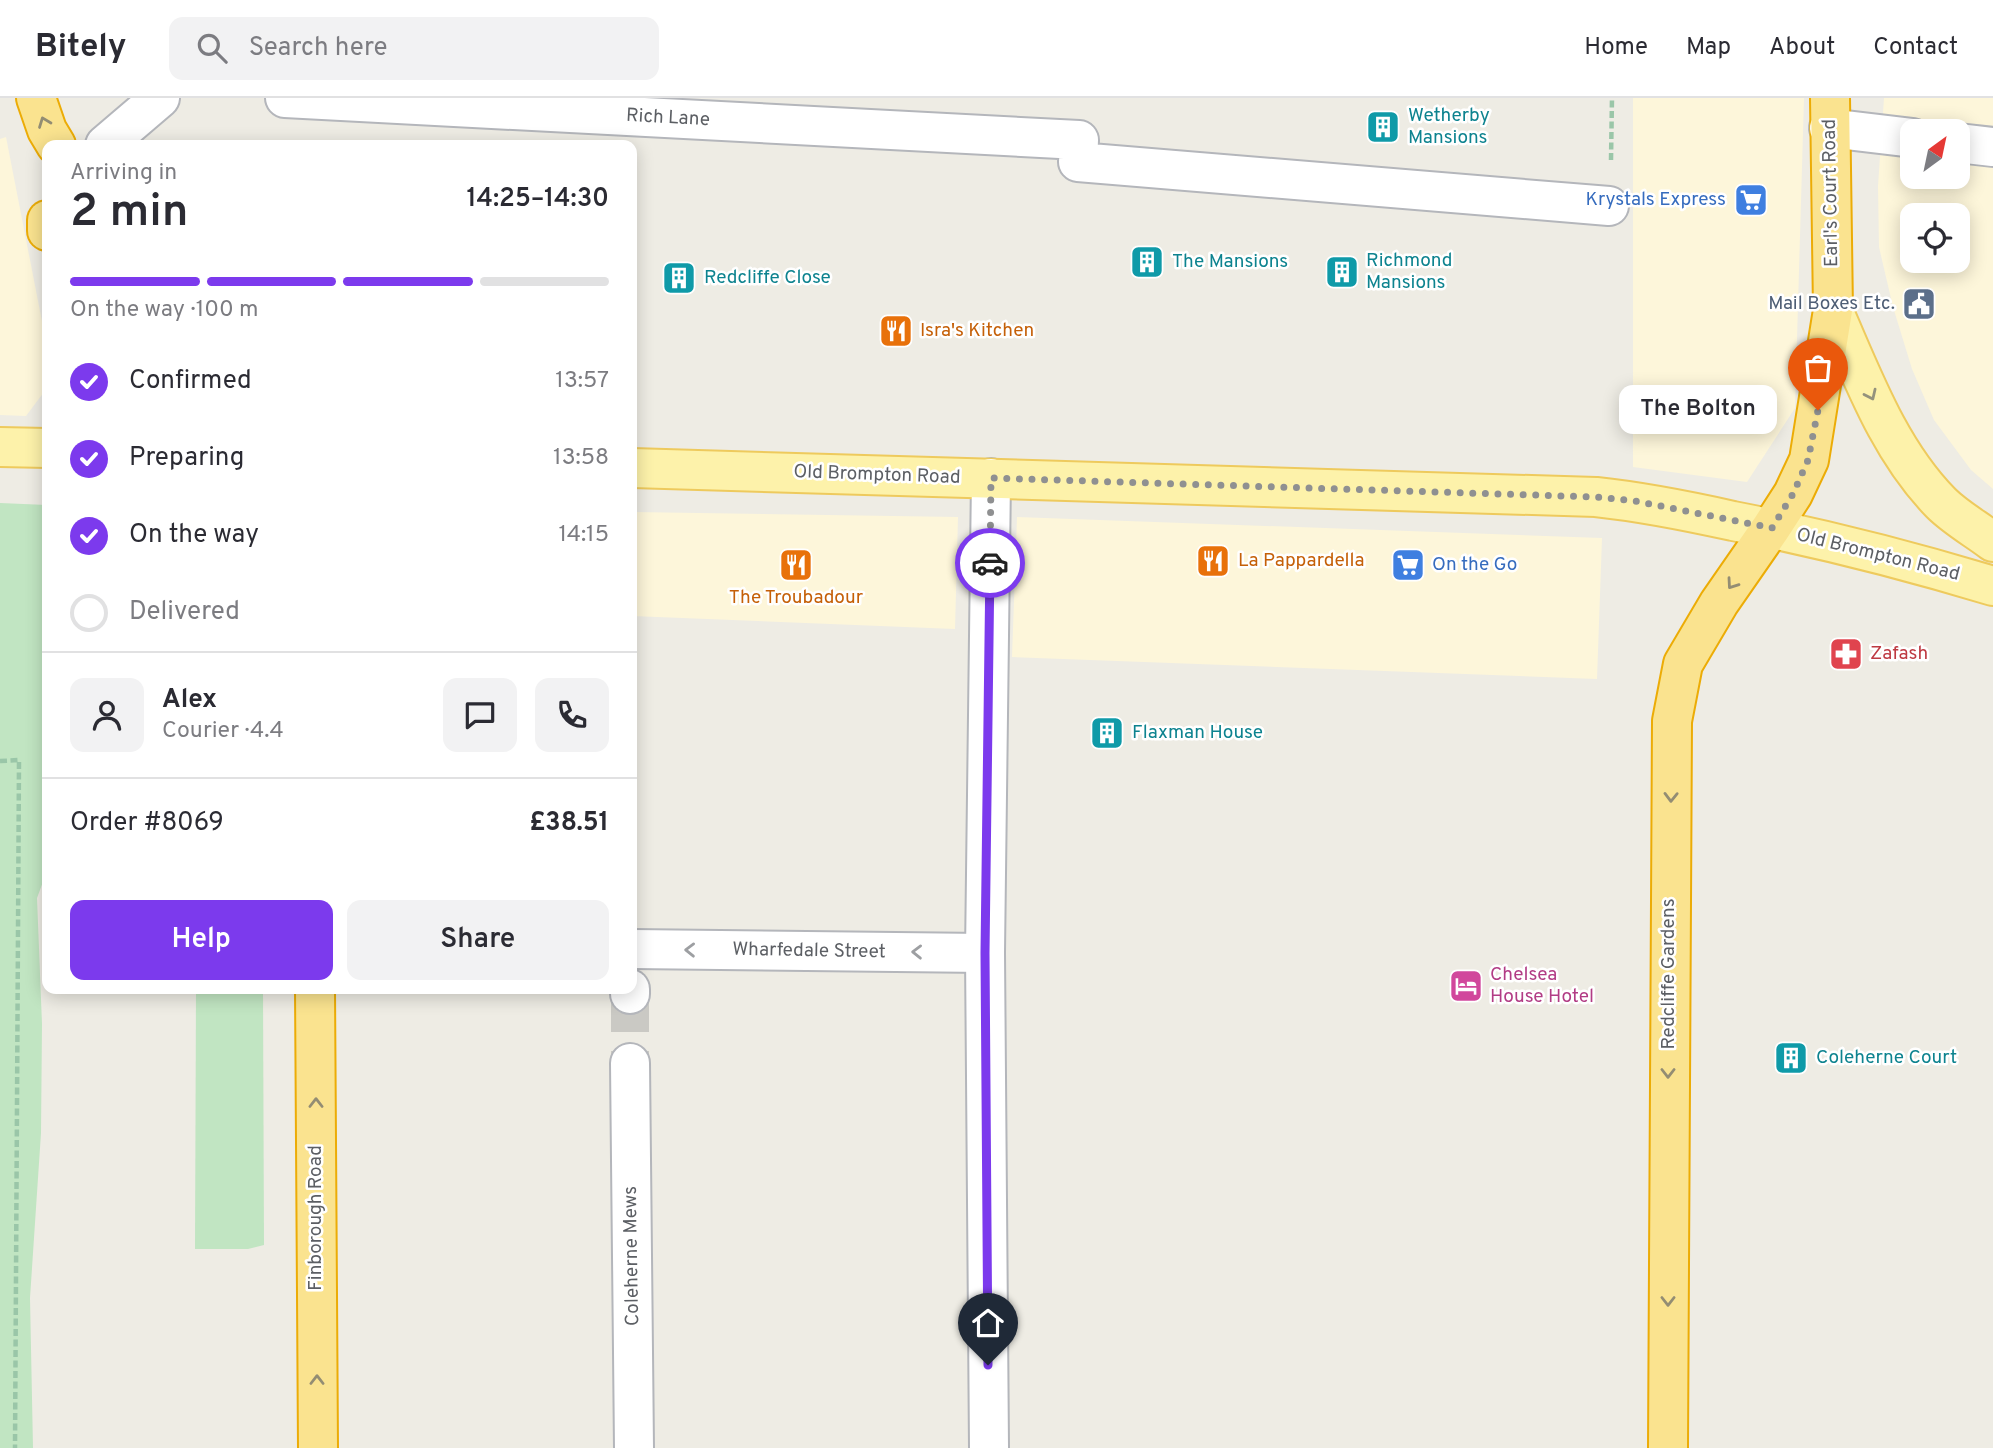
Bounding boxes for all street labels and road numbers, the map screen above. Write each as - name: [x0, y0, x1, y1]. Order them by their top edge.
- street label: Rich Lane: [625, 104, 711, 132]
- street label: Earl's Court Road: [1818, 119, 1844, 267]
- street label: Old Brompton Road: [793, 460, 961, 490]
- street label: Old Brompton Road: [1794, 523, 1962, 587]
- street label: Redcliffe Gardens: [1657, 898, 1681, 1050]
- street label: Wharfedale Street: [732, 938, 886, 964]
- street label: Finborough Road: [304, 1145, 328, 1291]
- street label: Coleherne Mews: [619, 1186, 645, 1326]

